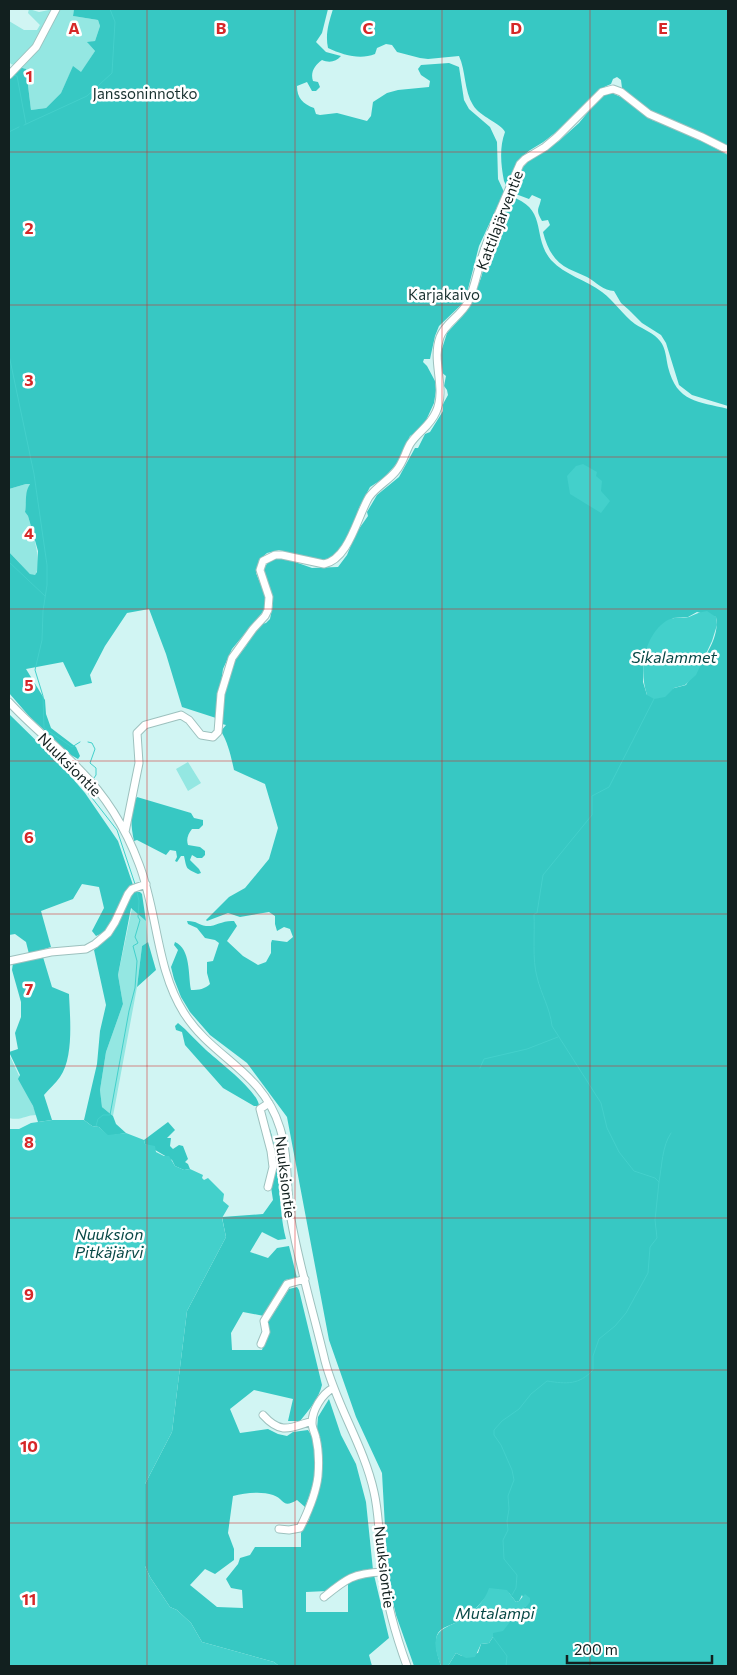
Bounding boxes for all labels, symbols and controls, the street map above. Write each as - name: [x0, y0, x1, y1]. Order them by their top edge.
- text: A: [68, 18, 80, 37]
- text: B: [216, 18, 227, 37]
- text: C: [363, 18, 374, 37]
- text: D: [510, 18, 522, 37]
- text: E: [658, 18, 668, 37]
- text: 1: [25, 66, 33, 85]
- park label: Janssoninnotko: [93, 84, 197, 102]
- street label: Kattilajärventie: [472, 168, 526, 272]
- text: 2: [24, 218, 34, 237]
- park label: Karjakaivo: [408, 285, 480, 303]
- text: 3: [24, 370, 34, 389]
- text: 4: [24, 523, 34, 542]
- water label: Sikalammet: [631, 647, 717, 666]
- text: 5: [24, 675, 34, 694]
- street label: Nuuksiontie: [35, 729, 106, 800]
- text: 6: [24, 827, 34, 846]
- text: 7: [25, 979, 34, 998]
- text: 8: [24, 1132, 34, 1151]
- street label: Nuuksiontie: [272, 1135, 300, 1219]
- water label: Nuuksion Pitkäjärvi: [75, 1224, 144, 1261]
- text: 9: [24, 1284, 34, 1303]
- text: 10: [20, 1436, 38, 1455]
- street label: Nuuksiontie: [371, 1525, 399, 1609]
- text: 11: [22, 1589, 36, 1608]
- water label: Mutalampi: [455, 1603, 535, 1622]
- scale bar: [567, 1632, 712, 1664]
- text: 200 m: [574, 1640, 618, 1658]

